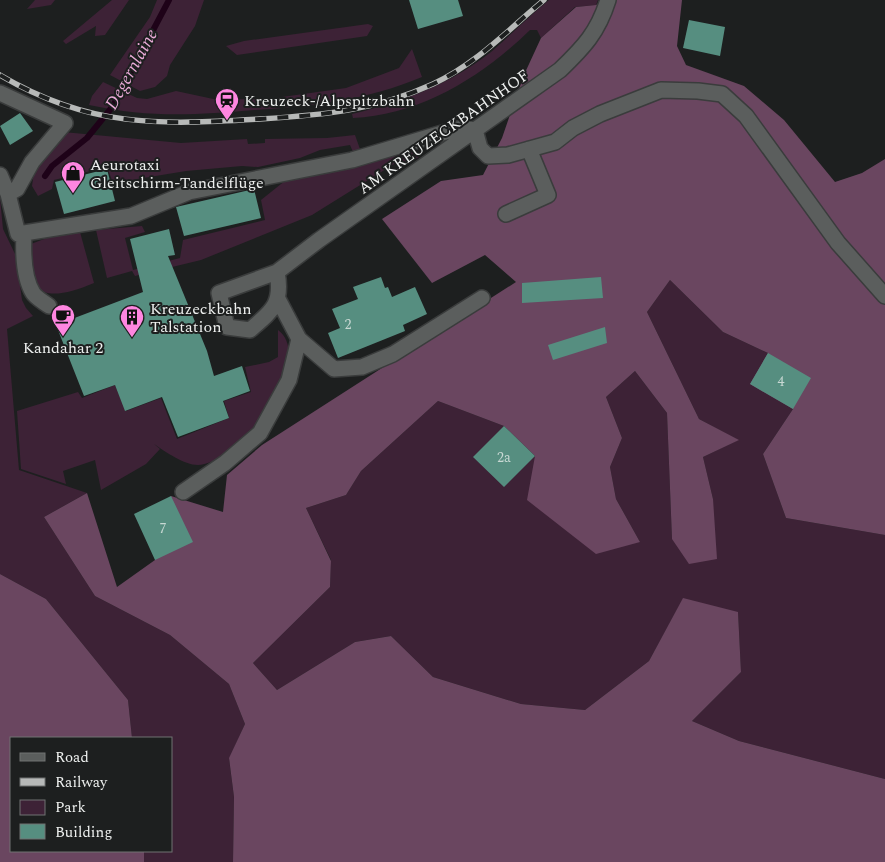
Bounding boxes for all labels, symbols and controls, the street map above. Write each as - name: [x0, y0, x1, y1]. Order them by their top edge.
- water label: Degernlaine: [98, 24, 165, 115]
- street label: AM KREUZECKBAHNHOF: [353, 63, 534, 200]
- station icon: Kreuzeck-/Alpspitzbahn: [214, 87, 240, 121]
- place label: Kreuzeck-/Alpspitzbahn: [244, 89, 415, 113]
- place label: Aeurotaxi Gleitschirm-Tandelflüge: [90, 153, 264, 195]
- shop icon: Aeurotaxi Gleitschirm-Tandelflüge: [60, 160, 86, 194]
- place label: Kreuzeckbahn Talstation: [150, 297, 252, 339]
- cafe icon: Kandahar 2: [50, 303, 76, 337]
- building icon: Kreuzeckbahn Talstation: [119, 304, 145, 338]
- house number: 2: [345, 314, 352, 335]
- place label: Kandahar 2: [23, 336, 103, 360]
- house number: 4: [778, 371, 785, 392]
- house number: 2a: [497, 447, 511, 468]
- house number: 7: [160, 518, 167, 539]
- legend: [10, 737, 172, 852]
- text: Road: [55, 746, 89, 769]
- text: Railway: [55, 771, 108, 794]
- text: Park: [55, 796, 86, 819]
- text: Building: [55, 821, 112, 844]

